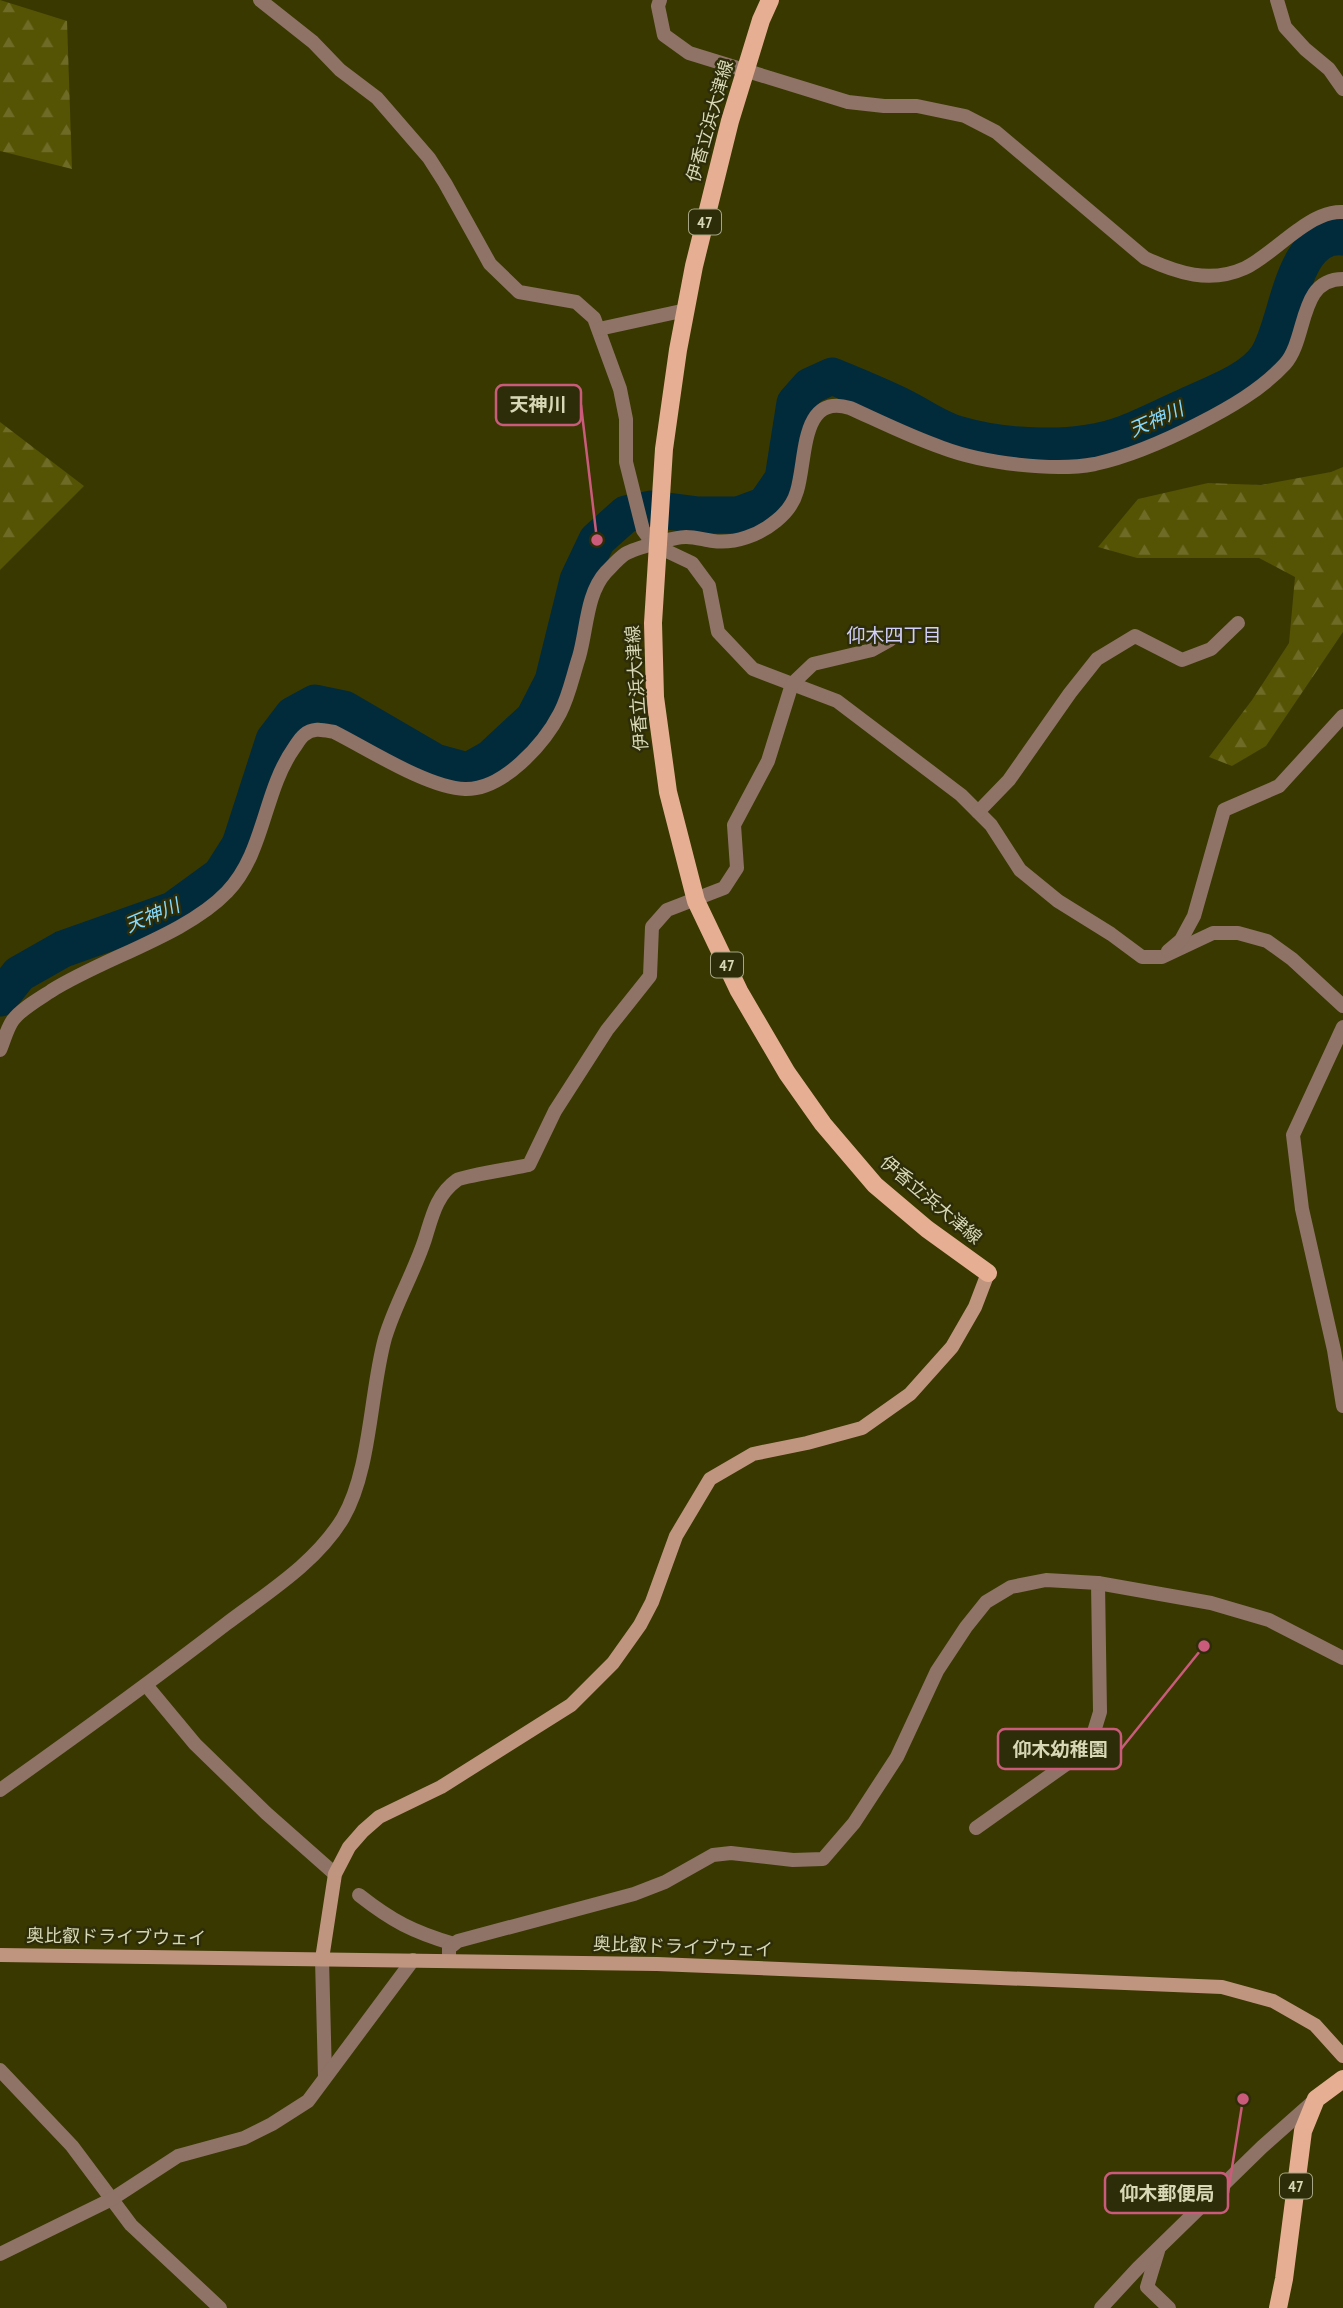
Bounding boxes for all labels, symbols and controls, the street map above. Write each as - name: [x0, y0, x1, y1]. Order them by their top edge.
- street label: 伊香立浜大津線: [681, 57, 738, 185]
- road number: 47: [689, 210, 721, 234]
- callout: 天神川: [496, 385, 581, 425]
- text: 天神川: [509, 392, 567, 416]
- water label: 天神川: [1125, 396, 1189, 442]
- district label: 仰木四丁目: [846, 623, 942, 647]
- street label: 伊香立浜大津線: [621, 624, 652, 752]
- water label: 天神川: [121, 892, 185, 937]
- road number: 47: [711, 953, 743, 978]
- street label: 伊香立浜大津線: [876, 1150, 987, 1249]
- callout: 仰木幼稚園: [998, 1729, 1121, 1769]
- text: 仰木幼稚園: [1012, 1737, 1108, 1761]
- street label: 奥比叡ドライブウェイ: [26, 1923, 206, 1950]
- street label: 奥比叡ドライブウェイ: [593, 1932, 773, 1961]
- callout: 仰木郵便局: [1105, 2173, 1228, 2213]
- road number: 47: [1280, 2174, 1312, 2198]
- text: 仰木郵便局: [1119, 2181, 1215, 2205]

